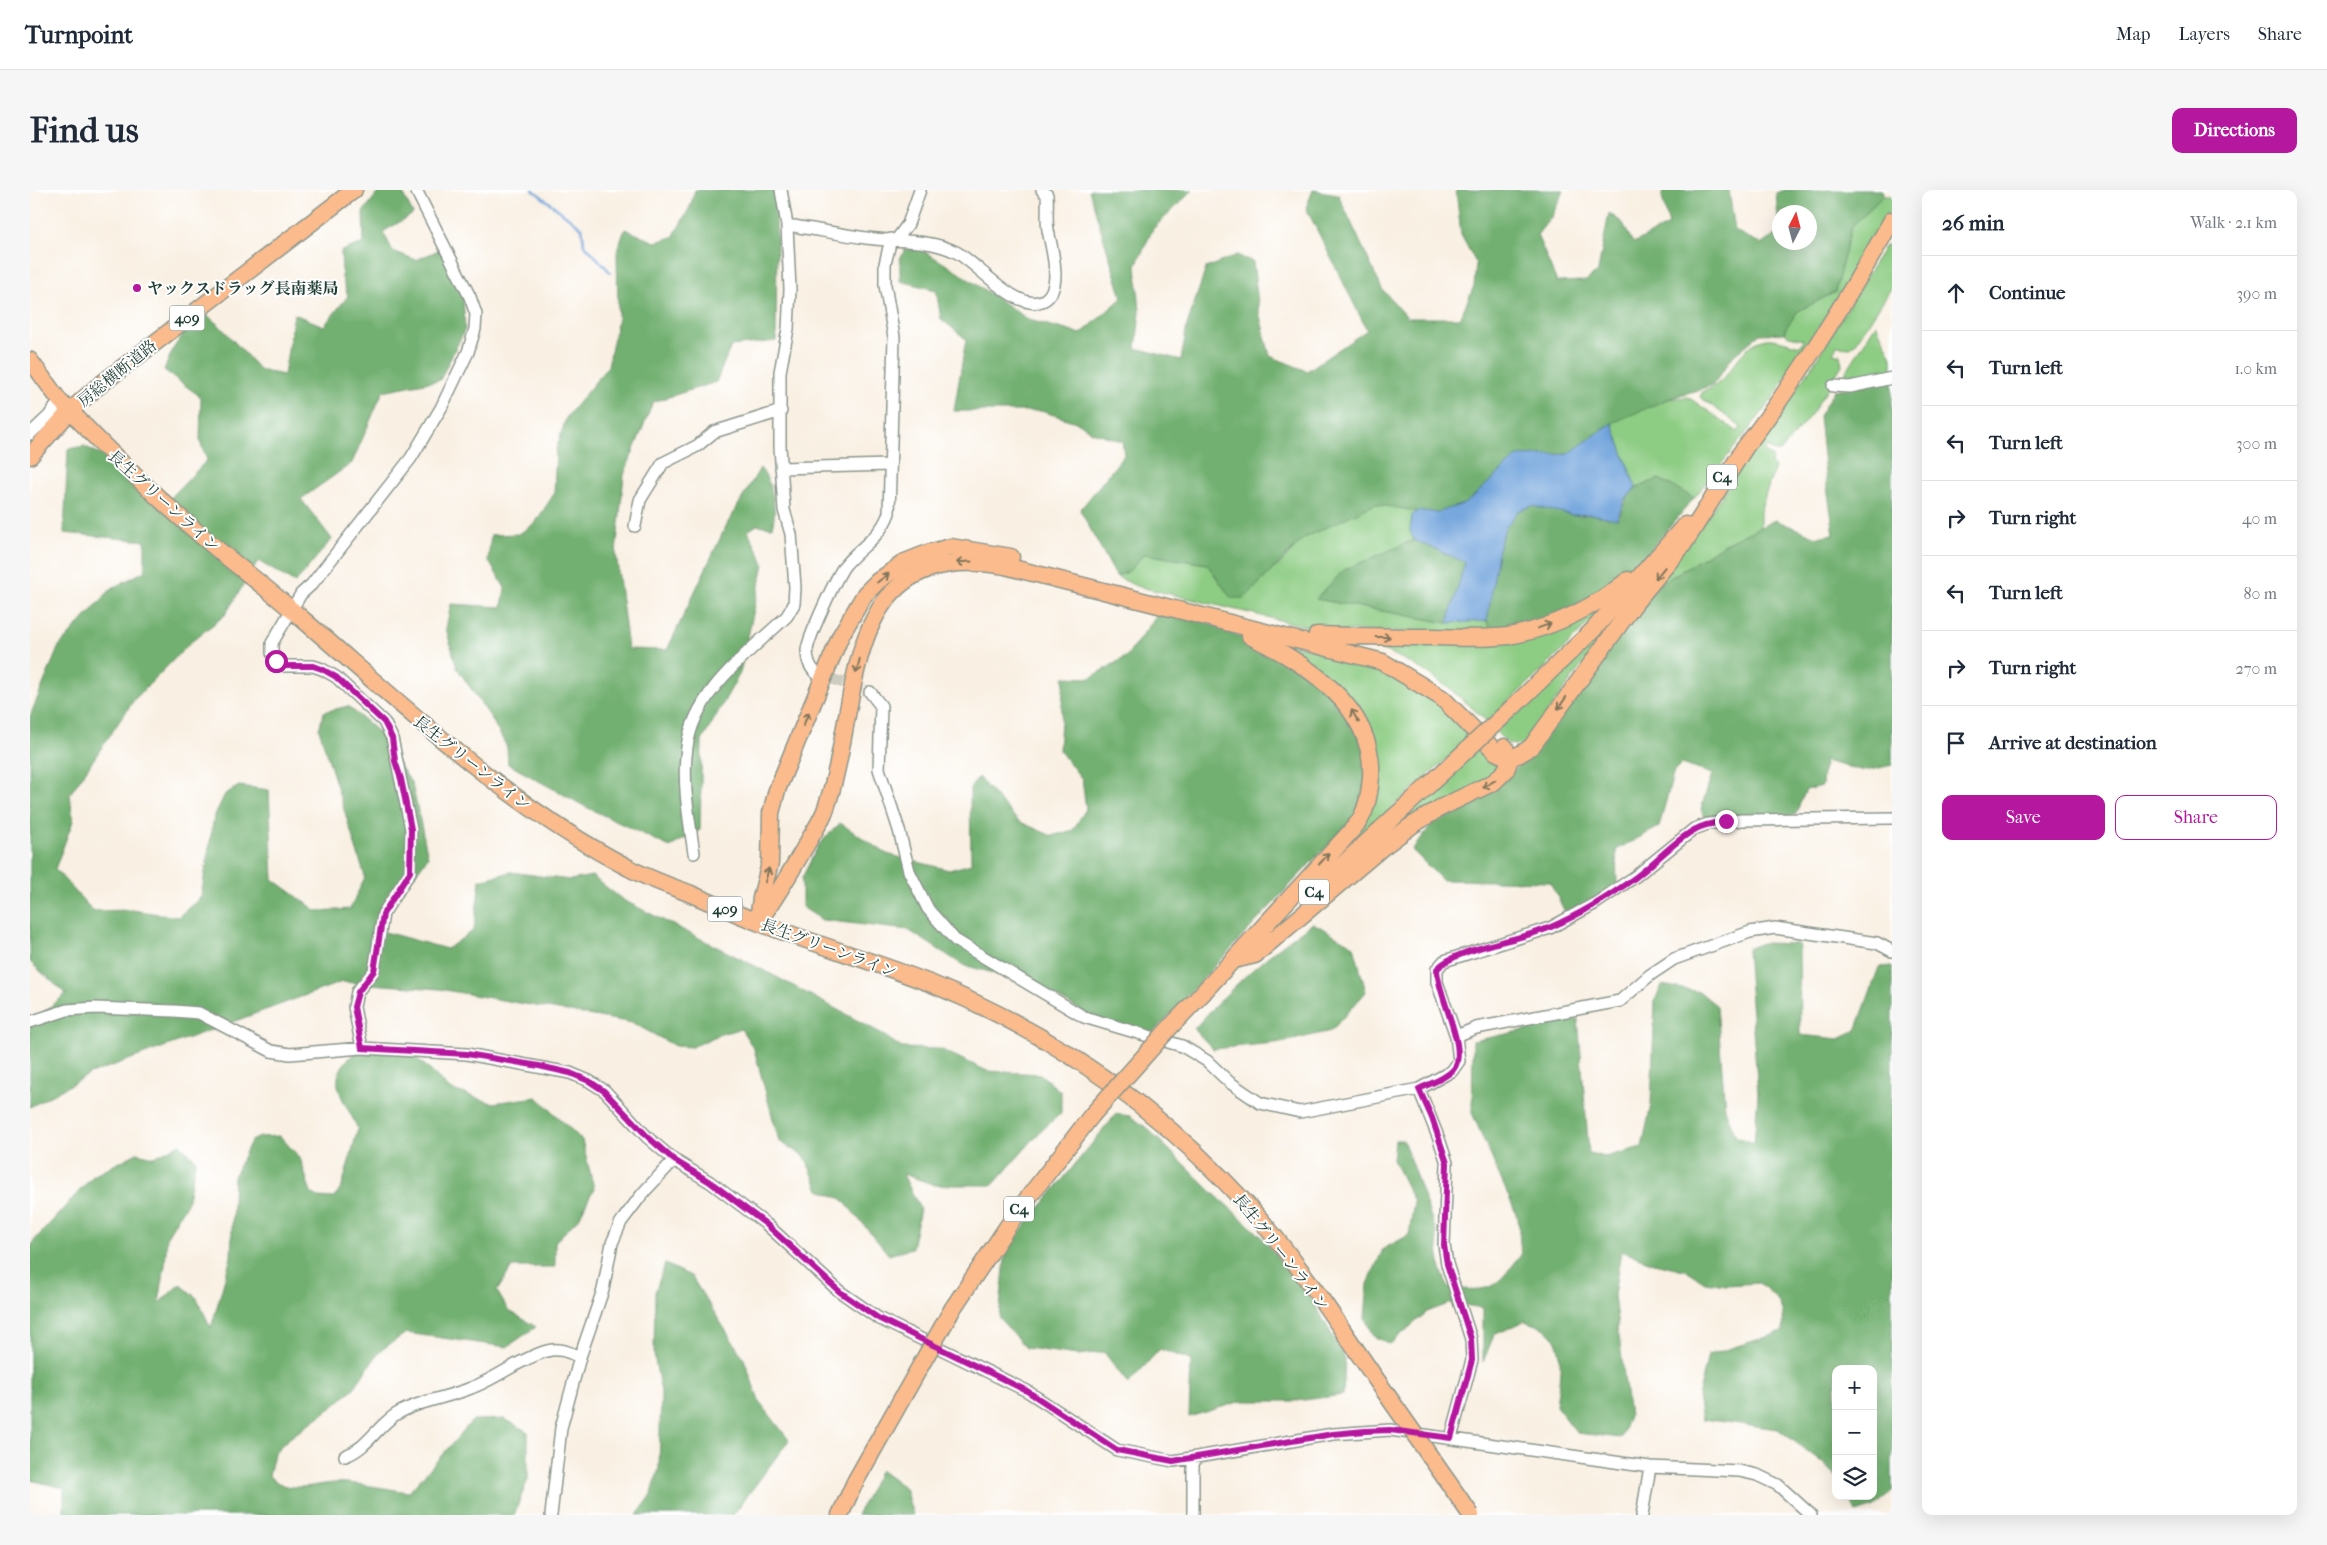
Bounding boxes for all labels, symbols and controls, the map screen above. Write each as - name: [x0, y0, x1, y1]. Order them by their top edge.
- text: Turnpoint: [25, 21, 133, 49]
- text: Map: [2116, 24, 2150, 45]
- text: Layers: [2178, 24, 2230, 45]
- text: Share: [2258, 24, 2302, 45]
- button: Directions: [2172, 108, 2297, 153]
- text: Find us: [30, 110, 139, 151]
- north arrow: [1772, 205, 1817, 250]
- text: 26 min: [1942, 211, 2005, 235]
- text: Walk · 2.1 km: [2190, 213, 2277, 232]
- place label: ヤックスドラッグ長南薬局: [147, 279, 339, 298]
- icon: ahead: [1942, 279, 1970, 307]
- marker: ヤックスドラッグ長南薬局: [131, 282, 143, 294]
- text: Continue: [1989, 282, 2065, 304]
- text: 390 m: [2236, 284, 2277, 303]
- road number: 409: [170, 306, 204, 330]
- street label: 房総横断道路: [74, 335, 160, 411]
- icon: left: [1942, 354, 1970, 382]
- text: Turn left: [1989, 357, 2063, 379]
- text: 1.0 km: [2234, 359, 2277, 378]
- icon: left: [1942, 429, 1970, 457]
- text: Turn left: [1989, 432, 2063, 454]
- text: 300 m: [2236, 434, 2277, 453]
- street label: 長生グリーンライン: [104, 446, 224, 556]
- road number: C4: [1707, 464, 1737, 490]
- icon: right: [1942, 504, 1970, 532]
- text: Turn right: [1989, 507, 2076, 529]
- text: 40 m: [2242, 509, 2277, 528]
- one-way arrow: [956, 557, 972, 567]
- one-way arrow: [1654, 567, 1665, 580]
- one-way arrow: [876, 573, 890, 583]
- icon: left: [1942, 579, 1970, 607]
- text: Turn left: [1989, 582, 2063, 604]
- text: 80 m: [2243, 584, 2277, 603]
- one-way arrow: [1536, 621, 1551, 630]
- one-way arrow: [1374, 632, 1391, 642]
- route start: [265, 650, 288, 673]
- icon: right: [1942, 654, 1970, 682]
- one-way arrow: [853, 657, 862, 673]
- text: Turn right: [1989, 657, 2076, 679]
- text: 270 m: [2236, 659, 2277, 678]
- one-way arrow: [1557, 696, 1567, 710]
- one-way arrow: [1350, 710, 1360, 724]
- street label: 長生グリーンライン: [410, 711, 534, 815]
- one-way arrow: [801, 712, 811, 727]
- icon: arrive: [1942, 729, 1970, 757]
- text: Arrive at destination: [1989, 732, 2157, 754]
- one-way arrow: [1482, 778, 1496, 789]
- button: Save: [1942, 795, 2105, 840]
- button: Share: [2115, 795, 2277, 840]
- route end: [1715, 810, 1738, 833]
- one-way arrow: [1318, 853, 1330, 866]
- one-way arrow: [763, 867, 772, 883]
- road number: C4: [1299, 880, 1329, 904]
- road number: 409: [708, 896, 742, 922]
- street label: 長生グリーンライン: [758, 915, 900, 981]
- street label: 長生グリーンライン: [1229, 1190, 1333, 1314]
- road number: C4: [1004, 1196, 1034, 1222]
- map controls: [1832, 1365, 1877, 1500]
- button: +: [1832, 1365, 1877, 1410]
- button: −: [1832, 1410, 1877, 1455]
- button: layers: [1832, 1455, 1877, 1500]

